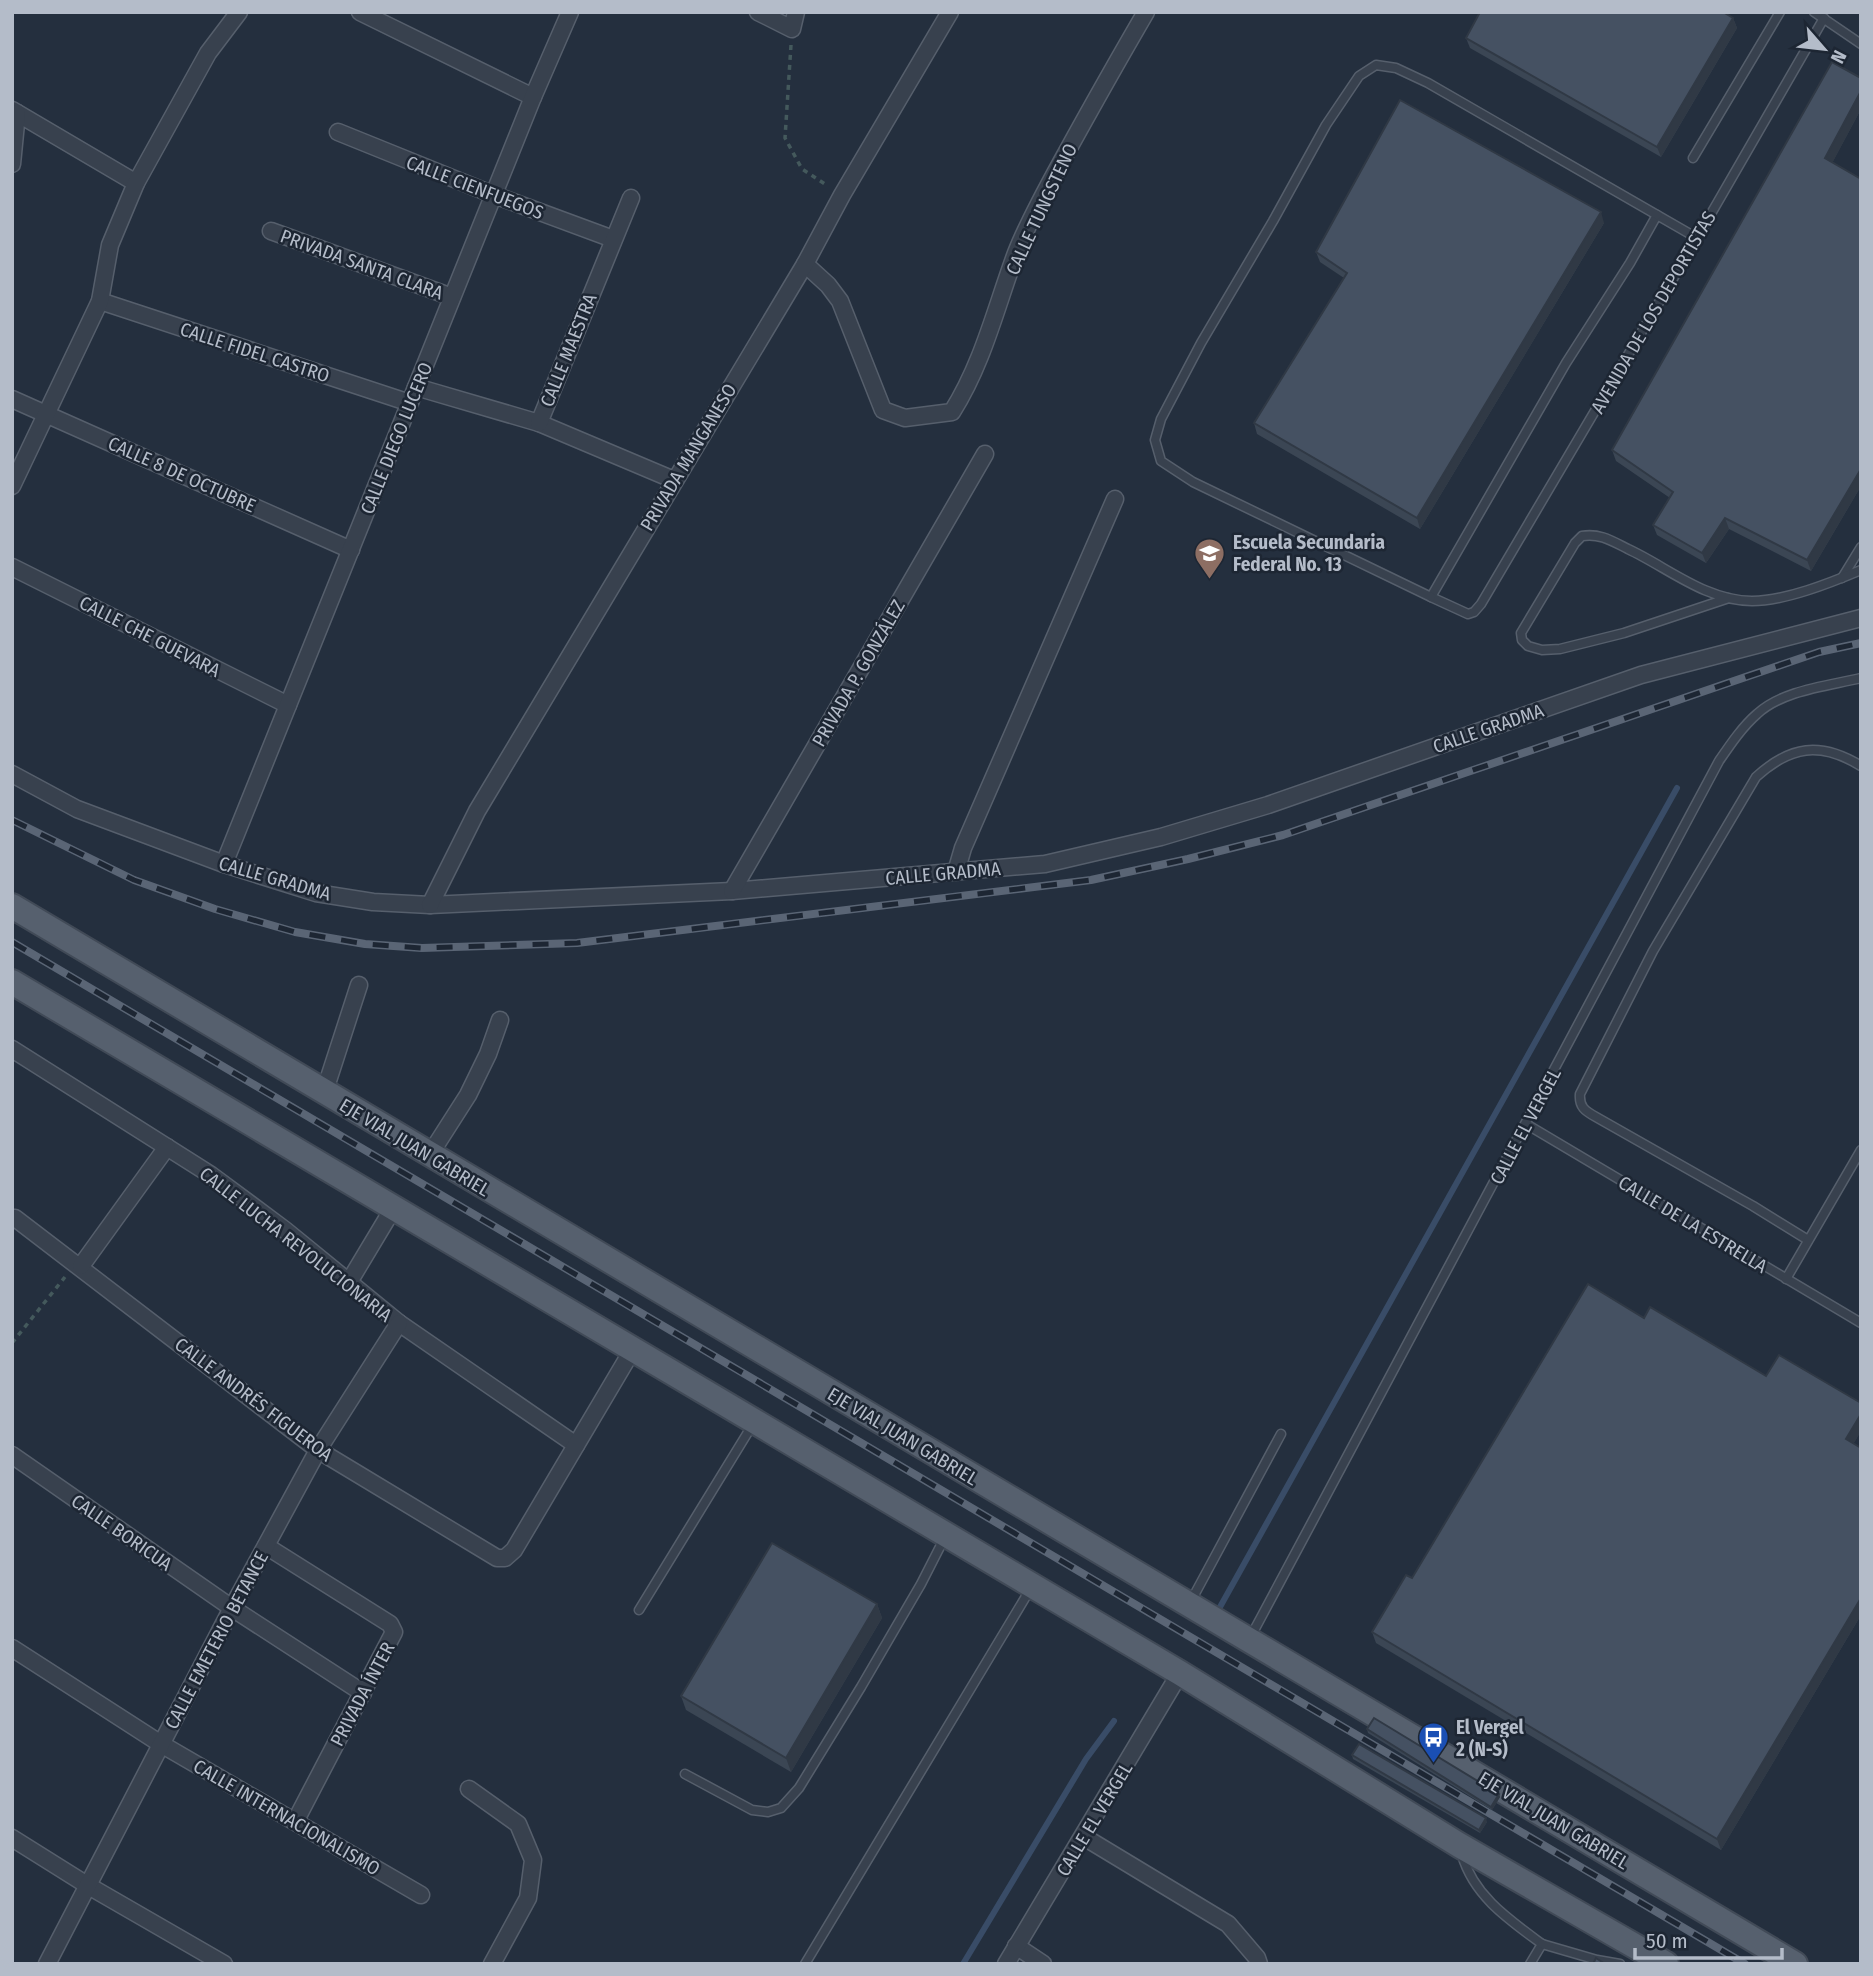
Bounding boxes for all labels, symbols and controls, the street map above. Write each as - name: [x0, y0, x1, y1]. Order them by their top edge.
- north arrow: [1789, 14, 1859, 84]
- text: N: [1826, 46, 1851, 67]
- street label: CALLE TUNGSTENO: [1001, 140, 1082, 279]
- street label: CALLE CIENFUEGOS: [403, 151, 547, 224]
- street label: AVENIDA DE LOS DEPORTISTAS: [1586, 207, 1721, 417]
- street label: PRIVADA SANTA CLARA: [277, 224, 446, 305]
- street label: CALLE MAESTRA: [535, 290, 602, 410]
- street label: CALLE FIDEL CASTRO: [177, 318, 332, 387]
- street label: CALLE DIEGO LUCERO: [356, 359, 437, 517]
- street label: PRIVADA MANGANESO: [635, 380, 741, 535]
- street label: CALLE 8 DE OCTUBRE: [104, 432, 259, 517]
- place label: Escuela Secundaria Federal No. 13: [1233, 531, 1385, 576]
- school or university icon: Escuela Secundaria Federal No. 13: [1193, 536, 1227, 580]
- street label: CALLE CHE GUEVARA: [75, 591, 224, 682]
- street label: PRIVADA P. GONZÁLEZ: [807, 596, 910, 751]
- street label: CALLE GRADMA: [1430, 699, 1547, 758]
- street label: CALLE GRADMA: [216, 852, 334, 905]
- street label: CALLE GRADMA: [885, 857, 1002, 890]
- street label: CALLE EL VERGEL: [1485, 1064, 1566, 1188]
- street label: EJE VIAL JUAN GABRIEL: [336, 1094, 494, 1202]
- street label: CALLE LUCHA REVOLUCIONARIA: [195, 1162, 397, 1327]
- street label: CALLE DE LA ESTRELLA: [1614, 1171, 1771, 1278]
- street label: CALLE ANDRÉS FIGUEROA: [170, 1333, 337, 1466]
- street label: EJE VIAL JUAN GABRIEL: [824, 1383, 982, 1491]
- street label: CALLE BORICUA: [67, 1489, 177, 1576]
- street label: CALLE EMETERIO BETANCE: [160, 1547, 273, 1733]
- street label: PRIVADA ÍNTER: [325, 1638, 399, 1750]
- place label: El Vergel 2 (N-S): [1455, 1716, 1525, 1761]
- bus stop icon: El Vergel 2 (N-S): [1416, 1721, 1450, 1765]
- street label: CALLE INTERNACIONALISMO: [189, 1755, 384, 1880]
- street label: CALLE EL VERGEL: [1051, 1758, 1138, 1880]
- street label: EJE VIAL JUAN GABRIEL: [1475, 1767, 1633, 1875]
- scale bar: [1635, 1916, 1782, 1960]
- text: 50 m: [1646, 1928, 1688, 1954]

